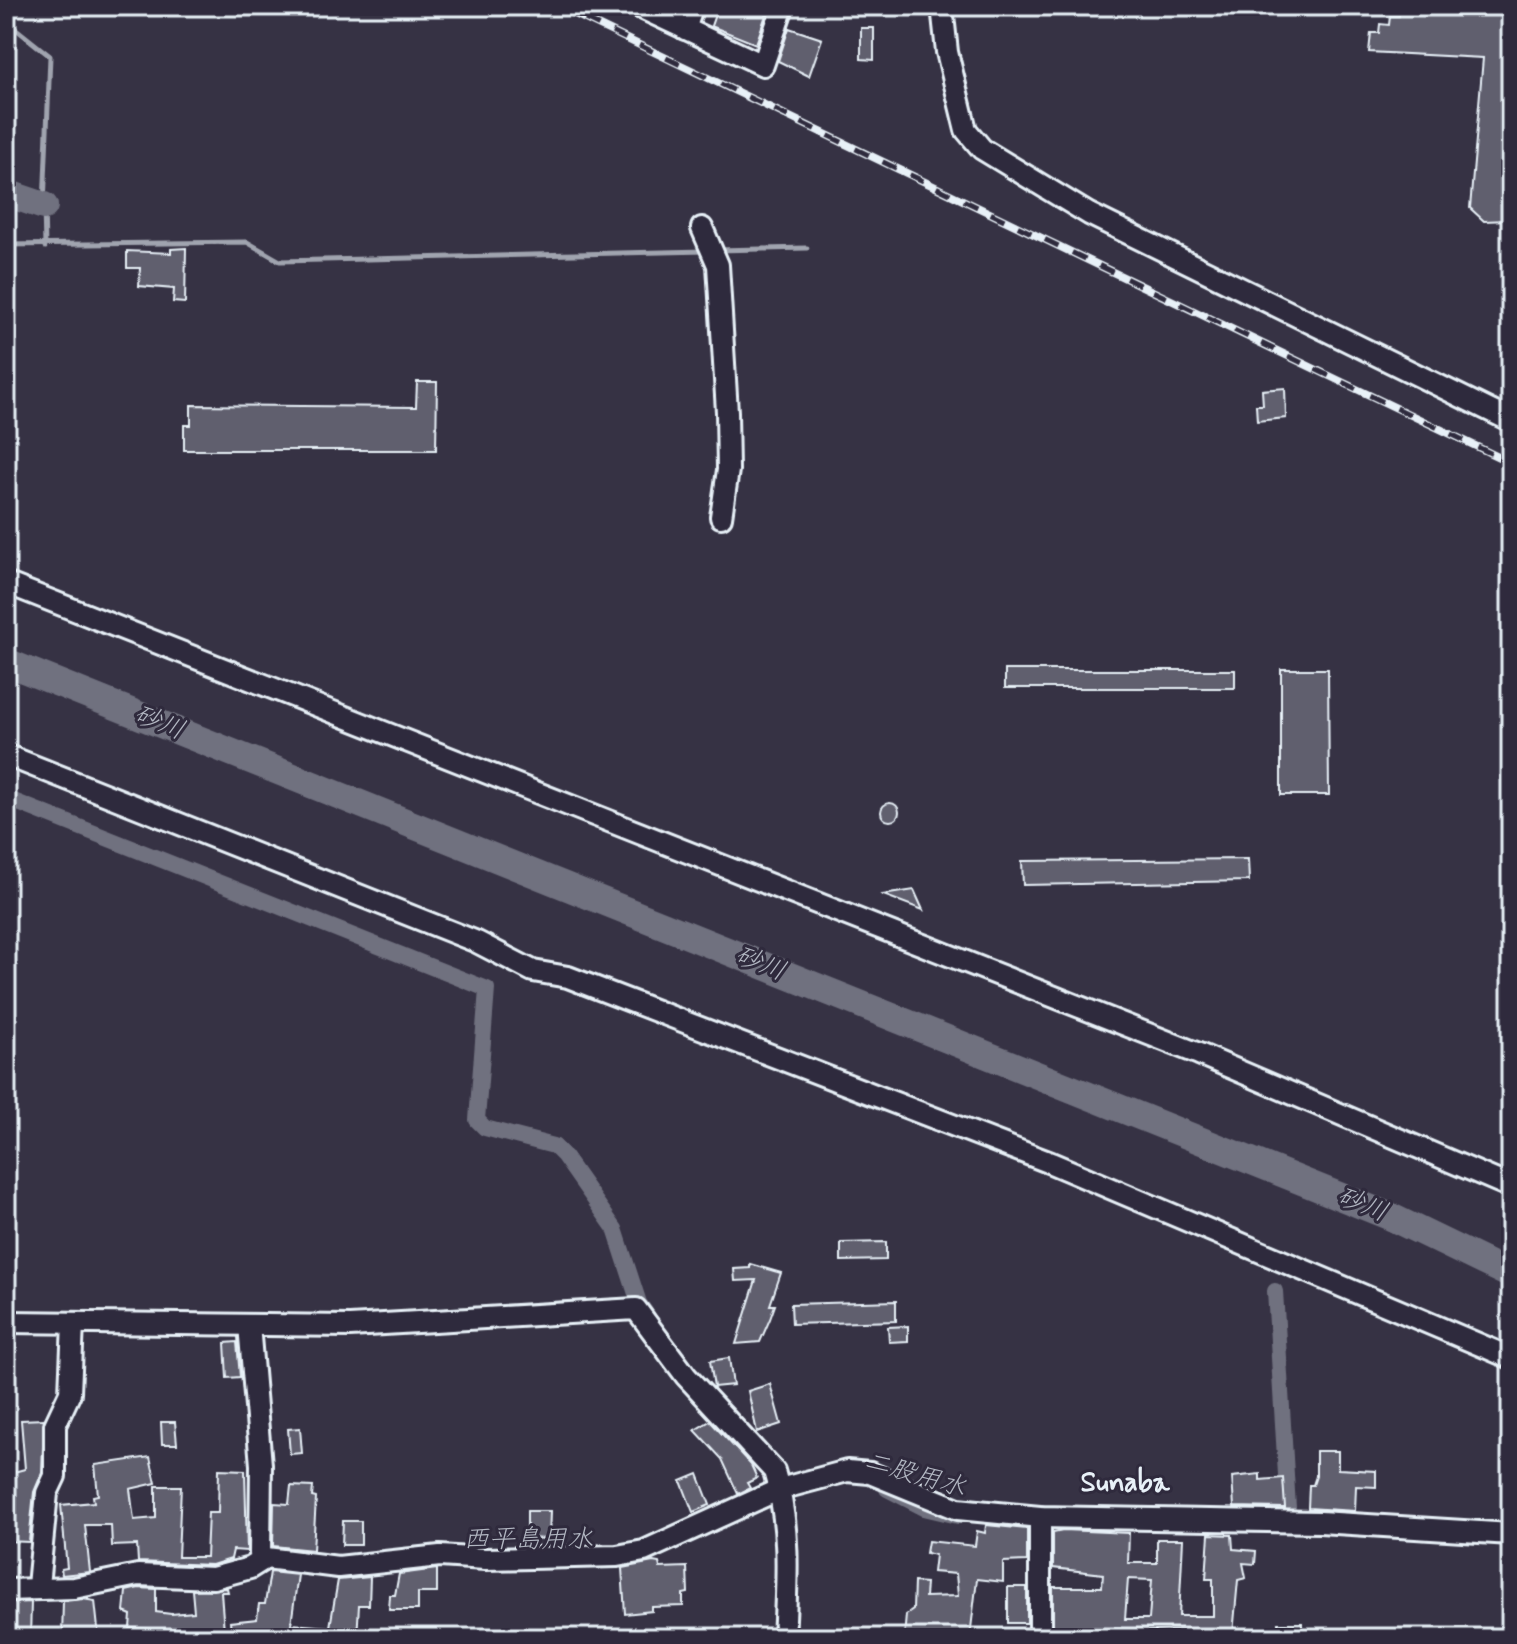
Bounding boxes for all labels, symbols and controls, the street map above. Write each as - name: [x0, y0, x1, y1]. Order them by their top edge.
- water label: 砂川: [129, 697, 189, 749]
- water label: 砂川: [730, 938, 790, 990]
- water label: 砂川: [1332, 1179, 1392, 1231]
- water label: 二股用水: [860, 1444, 970, 1506]
- district label: Sunaba: [1080, 1465, 1171, 1502]
- water label: 西平島用水: [463, 1523, 593, 1557]

